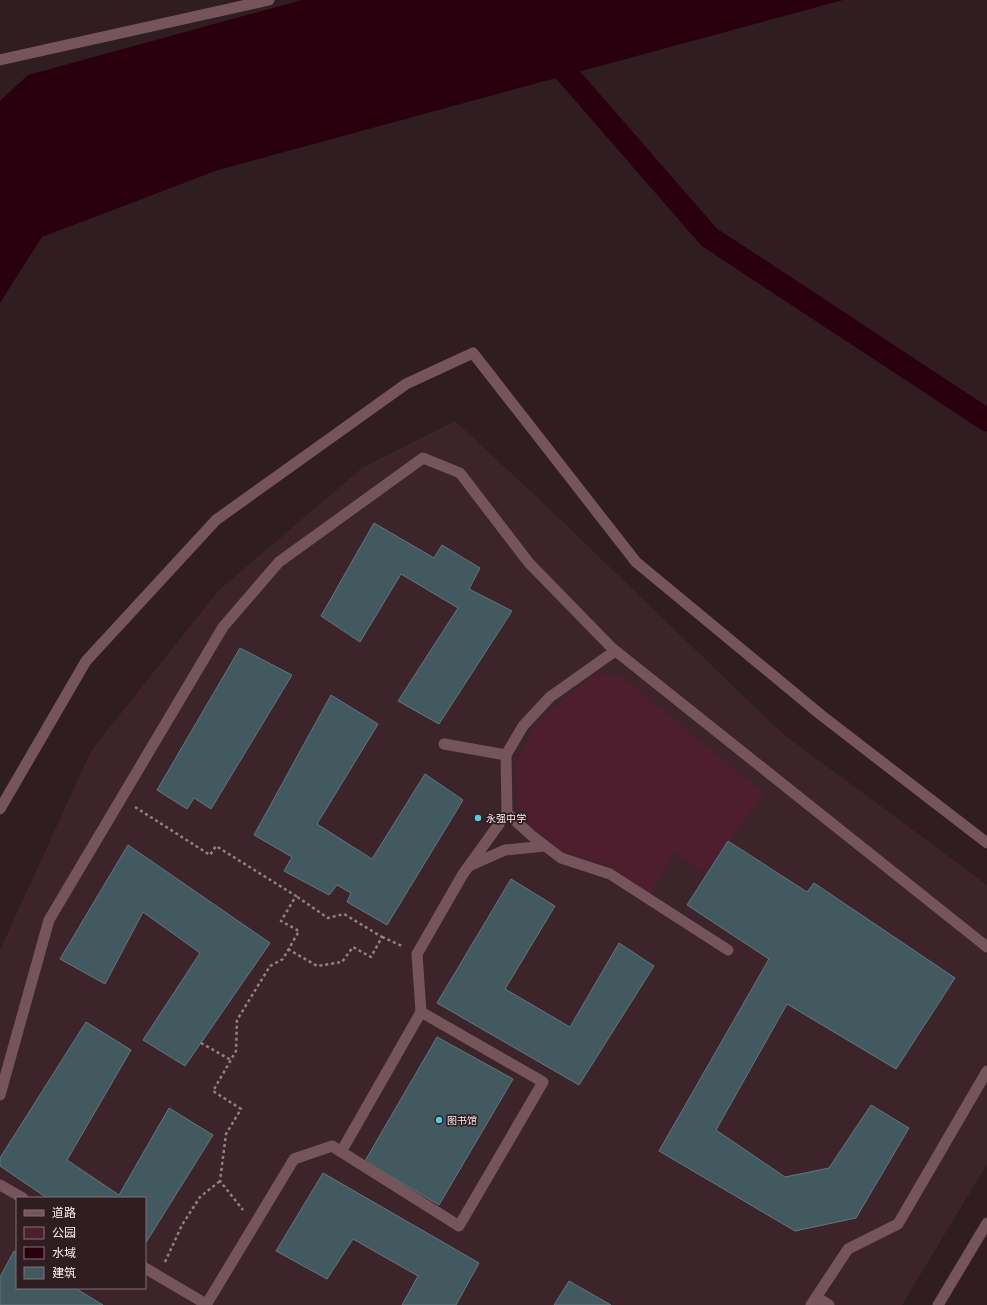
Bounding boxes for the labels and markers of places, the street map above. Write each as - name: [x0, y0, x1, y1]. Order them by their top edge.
- place label: 永强中学: [486, 812, 526, 824]
- marker: 永强中学: [473, 813, 483, 823]
- place label: 图书馆: [447, 1114, 477, 1126]
- marker: 图书馆: [434, 1115, 444, 1125]

